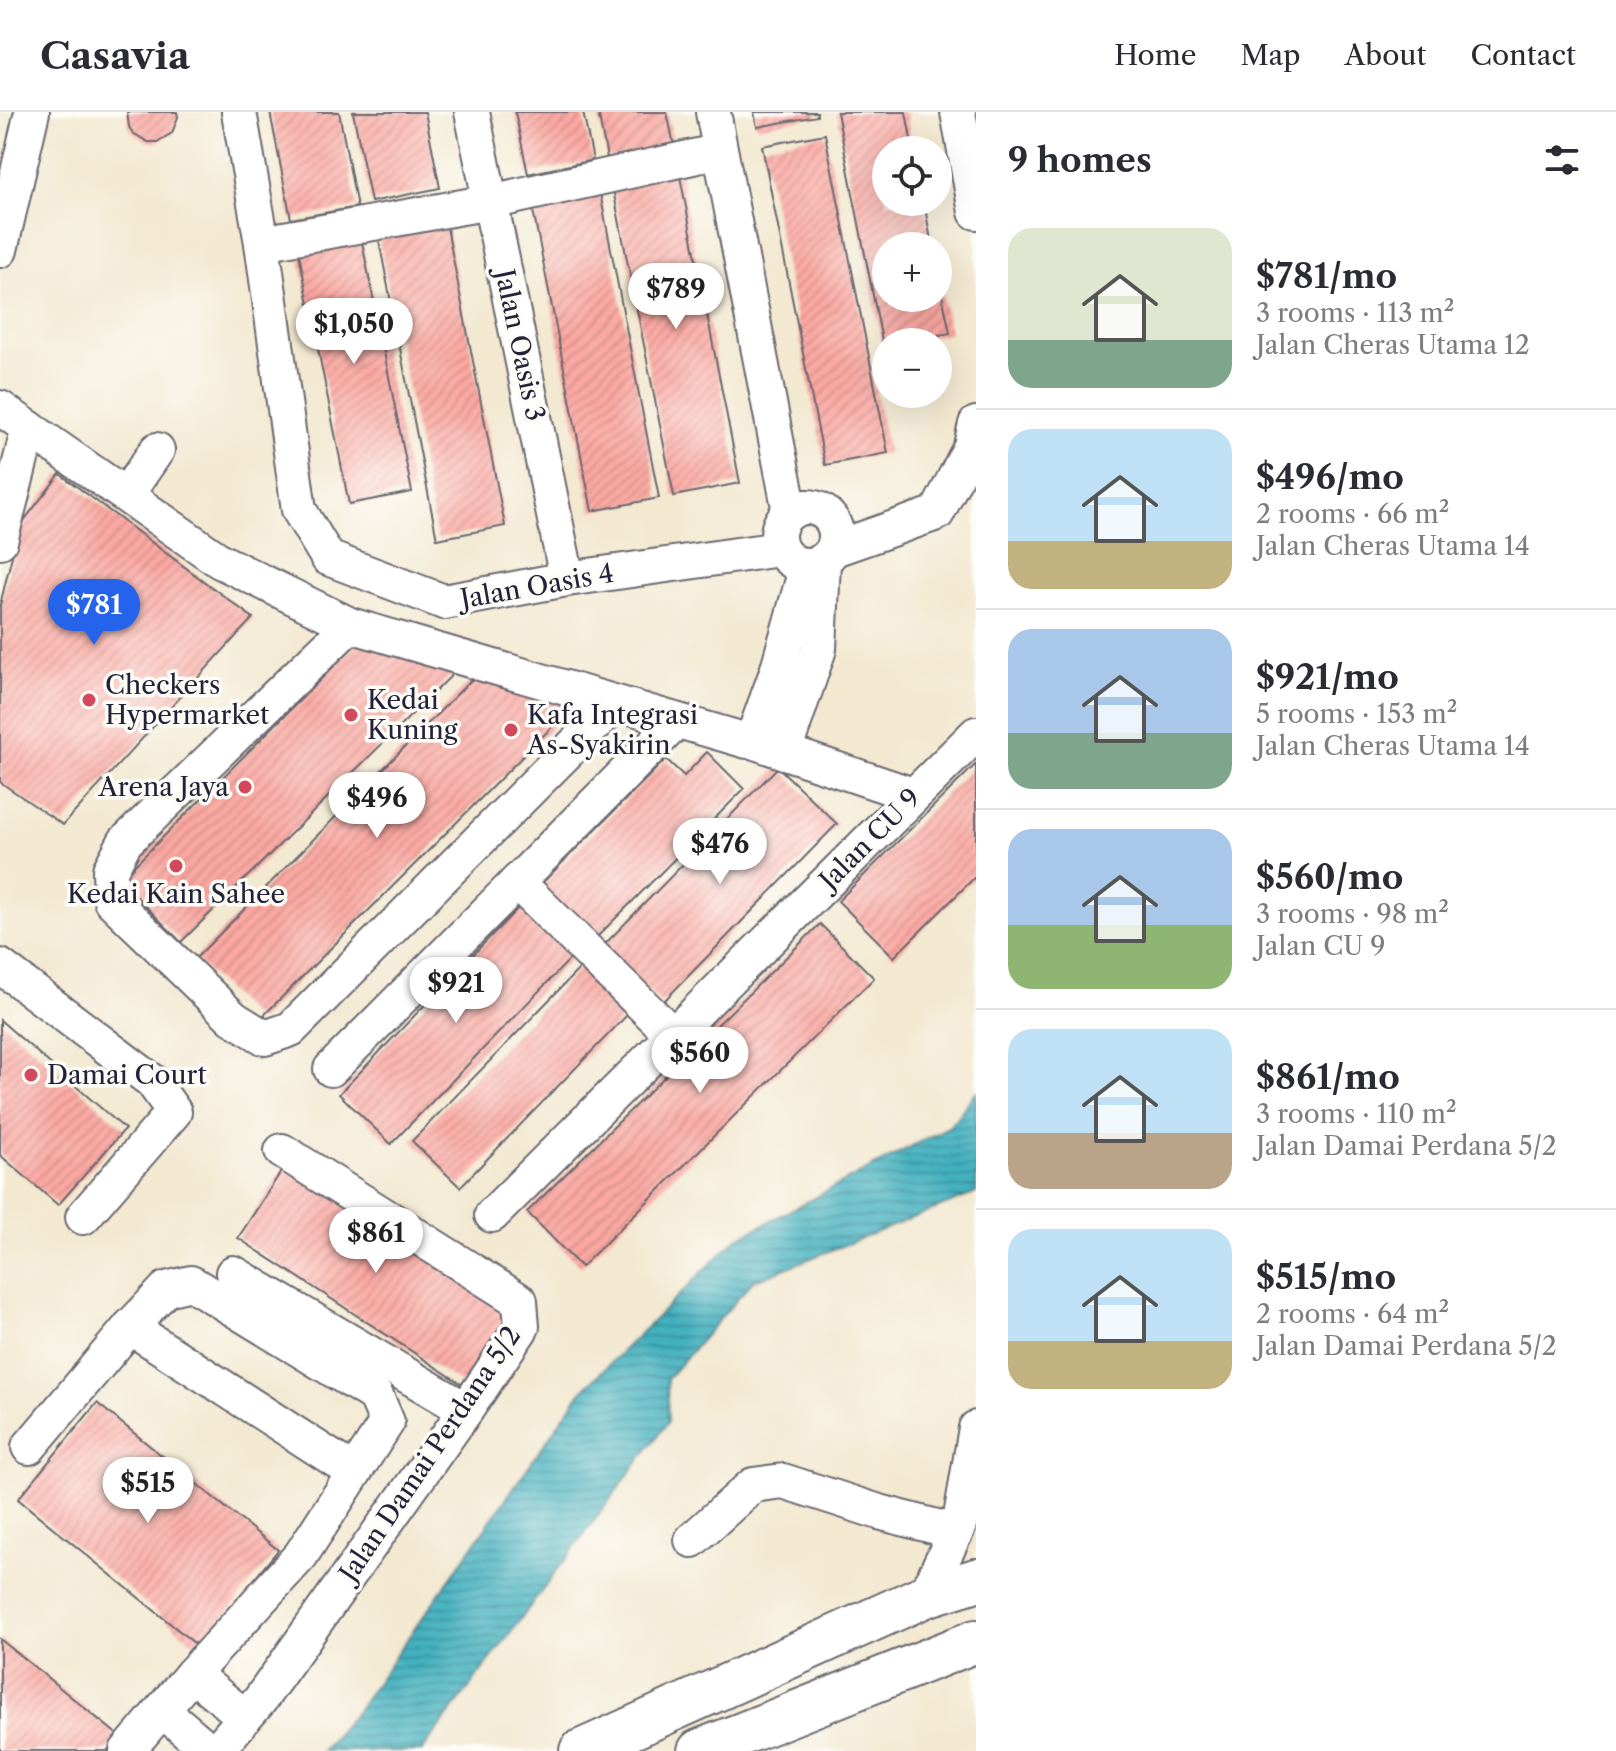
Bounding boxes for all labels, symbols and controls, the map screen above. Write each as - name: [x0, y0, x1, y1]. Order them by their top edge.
- text: Casavia: [40, 32, 190, 79]
- text: Home: [1114, 38, 1196, 72]
- text: Map: [1240, 38, 1300, 72]
- text: About: [1344, 38, 1426, 72]
- text: Contact: [1470, 38, 1576, 72]
- map controls: [872, 136, 952, 408]
- button: locate: [872, 136, 952, 216]
- icon: filters: [1540, 138, 1584, 182]
- text: 9 homes: [1008, 139, 1152, 181]
- button: +: [872, 232, 952, 312]
- text: $781/mo: [1256, 255, 1397, 297]
- icon: home: [1072, 260, 1168, 356]
- street label: Jalan Oasis 3: [487, 262, 552, 424]
- pin: $789: [629, 263, 723, 331]
- text: $789: [646, 273, 706, 305]
- text: 3 rooms · 113 m²: [1256, 297, 1454, 329]
- pin: $1,050: [289, 298, 419, 366]
- text: $1,050: [314, 308, 394, 340]
- button: −: [872, 328, 952, 408]
- text: Jalan Cheras Utama 12: [1256, 329, 1530, 361]
- text: $496/mo: [1256, 456, 1404, 498]
- icon: home: [1072, 461, 1168, 557]
- text: 2 rooms · 66 m²: [1256, 498, 1449, 530]
- text: Jalan Cheras Utama 14: [1256, 530, 1530, 562]
- street label: Jalan Oasis 4: [454, 557, 616, 616]
- pin: $781: [47, 579, 141, 647]
- text: $781: [66, 589, 122, 621]
- text: $921/mo: [1256, 656, 1399, 698]
- icon: home: [1072, 661, 1168, 757]
- place label: Checkers Hypermarket: [105, 669, 270, 731]
- place label: Kedai Kuning: [367, 684, 458, 746]
- marker: Checkers Hypermarket: [80, 691, 98, 709]
- text: 5 rooms · 153 m²: [1256, 698, 1457, 730]
- place label: Kafa Integrasi As-Syakirin: [526, 699, 698, 761]
- marker: Kedai Kuning: [342, 706, 360, 724]
- marker: Kafa Integrasi As-Syakirin: [502, 721, 520, 739]
- text: Jalan Cheras Utama 14: [1256, 730, 1530, 762]
- place label: Arena Jaya: [98, 771, 229, 803]
- pin: $496: [330, 772, 424, 840]
- marker: Arena Jaya: [236, 778, 254, 796]
- text: $496: [347, 782, 407, 814]
- street label: Jalan CU 9: [810, 782, 927, 899]
- pin: $476: [673, 818, 767, 886]
- text: $476: [691, 828, 749, 860]
- text: $560/mo: [1256, 856, 1403, 898]
- marker: Kedai Kain Sahee: [167, 857, 185, 875]
- icon: home: [1072, 861, 1168, 957]
- place label: Kedai Kain Sahee: [67, 878, 285, 910]
- text: 3 rooms · 98 m²: [1256, 898, 1449, 930]
- text: Jalan CU 9: [1256, 930, 1386, 962]
- pin: $921: [409, 957, 503, 1025]
- text: $921: [427, 967, 485, 999]
- pin: $560: [653, 1027, 747, 1095]
- text: $560: [670, 1037, 730, 1069]
- text: $861/mo: [1256, 1056, 1400, 1098]
- place label: Damai Court: [47, 1059, 207, 1091]
- icon: home: [1072, 1061, 1168, 1157]
- marker: Damai Court: [22, 1066, 40, 1084]
- text: 3 rooms · 110 m²: [1256, 1098, 1457, 1130]
- text: Jalan Damai Perdana 5/2: [1256, 1130, 1557, 1162]
- pin: $861: [329, 1207, 423, 1275]
- text: $861: [347, 1217, 405, 1249]
- text: $515/mo: [1256, 1256, 1396, 1298]
- icon: home: [1072, 1261, 1168, 1357]
- text: 2 rooms · 64 m²: [1256, 1298, 1449, 1330]
- street label: Jalan Damai Perdana 5/2: [330, 1320, 527, 1591]
- text: Jalan Damai Perdana 5/2: [1256, 1330, 1557, 1362]
- pin: $515: [101, 1457, 195, 1525]
- text: $515: [121, 1467, 175, 1499]

